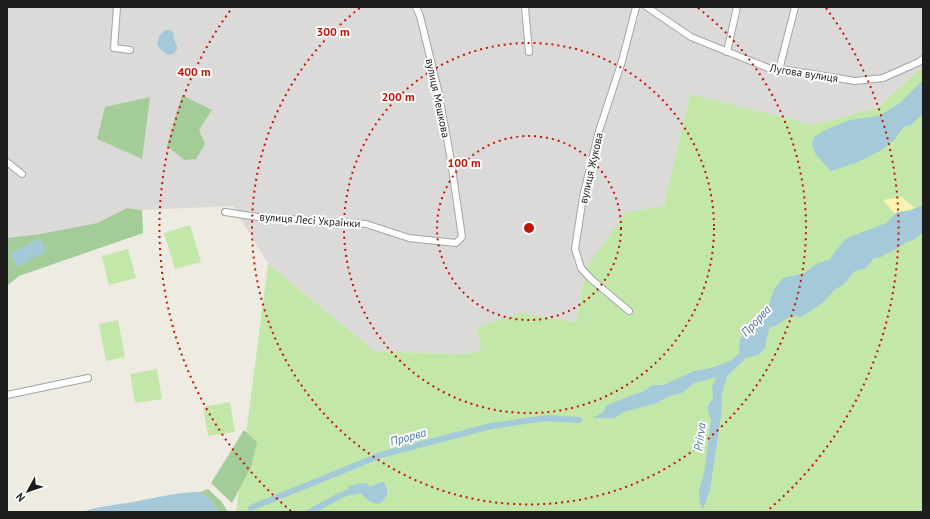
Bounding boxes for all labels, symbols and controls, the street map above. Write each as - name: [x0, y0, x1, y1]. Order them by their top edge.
- text: 300 m: [316, 24, 350, 39]
- street label: вулиця Мешкова: [423, 57, 453, 139]
- street label: Лугова вулиця: [768, 61, 839, 85]
- text: 400 m: [177, 64, 211, 79]
- text: 200 m: [381, 89, 415, 104]
- street label: вулиця Жукова: [576, 131, 606, 205]
- text: 100 m: [447, 155, 481, 170]
- street label: вулиця Лесі Українки: [259, 209, 361, 231]
- centre of rings: [522, 221, 536, 235]
- water label: Прорва: [738, 302, 774, 339]
- water label: Prirva: [690, 422, 709, 452]
- water label: Прорва: [388, 424, 428, 449]
- north arrow: [8, 471, 48, 511]
- text: N: [13, 490, 28, 505]

